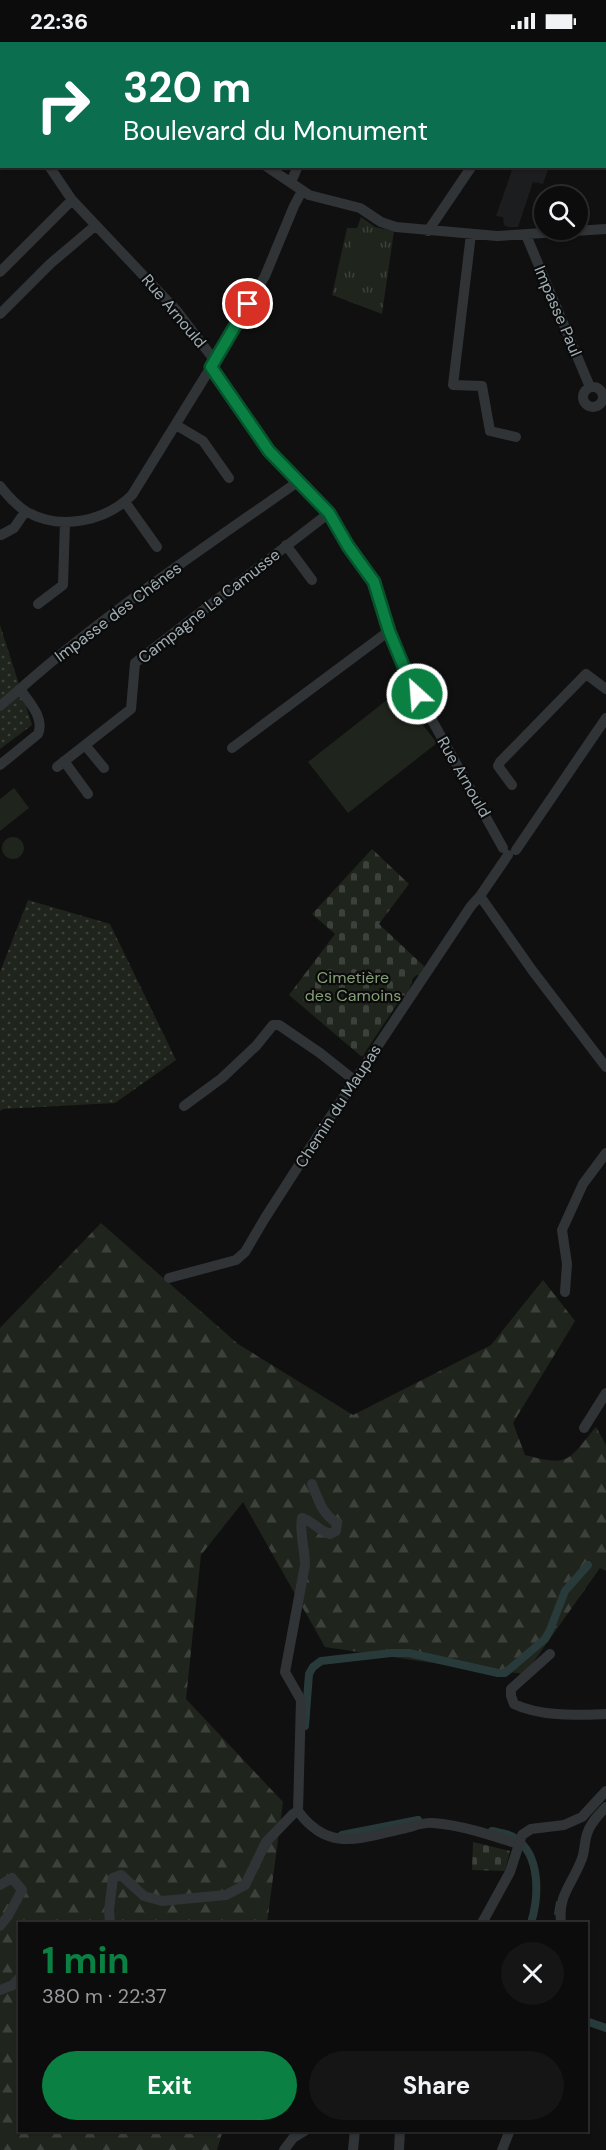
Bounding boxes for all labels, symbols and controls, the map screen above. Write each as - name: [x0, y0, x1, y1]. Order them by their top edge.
- text: 22:36: [30, 7, 88, 36]
- text: 320 m: [123, 60, 251, 115]
- icon: right: [24, 66, 102, 144]
- text: Boulevard du Monument: [123, 113, 428, 148]
- map controls: [534, 186, 588, 240]
- button: search: [534, 186, 588, 240]
- street label: Impasse Paul: [529, 262, 587, 360]
- street label: Rue Arnould: [137, 270, 211, 352]
- pin: [222, 278, 273, 329]
- icon: arrive: [231, 287, 264, 320]
- street label: Campagne La Camusse: [134, 544, 284, 668]
- street label: Impasse des Chênes: [50, 557, 186, 667]
- position arrow: [385, 662, 449, 726]
- street label: Rue Arnould: [432, 733, 496, 821]
- park label: Cimetière des Camoins: [305, 967, 401, 1006]
- street label: Chemin du Maupas: [290, 1040, 386, 1172]
- text: 1 min: [42, 1937, 130, 1984]
- button: close: [501, 1942, 564, 2005]
- text: 380 m · 22:37: [42, 1983, 167, 2009]
- button: Exit: [42, 2051, 297, 2120]
- button: Share: [309, 2051, 564, 2120]

